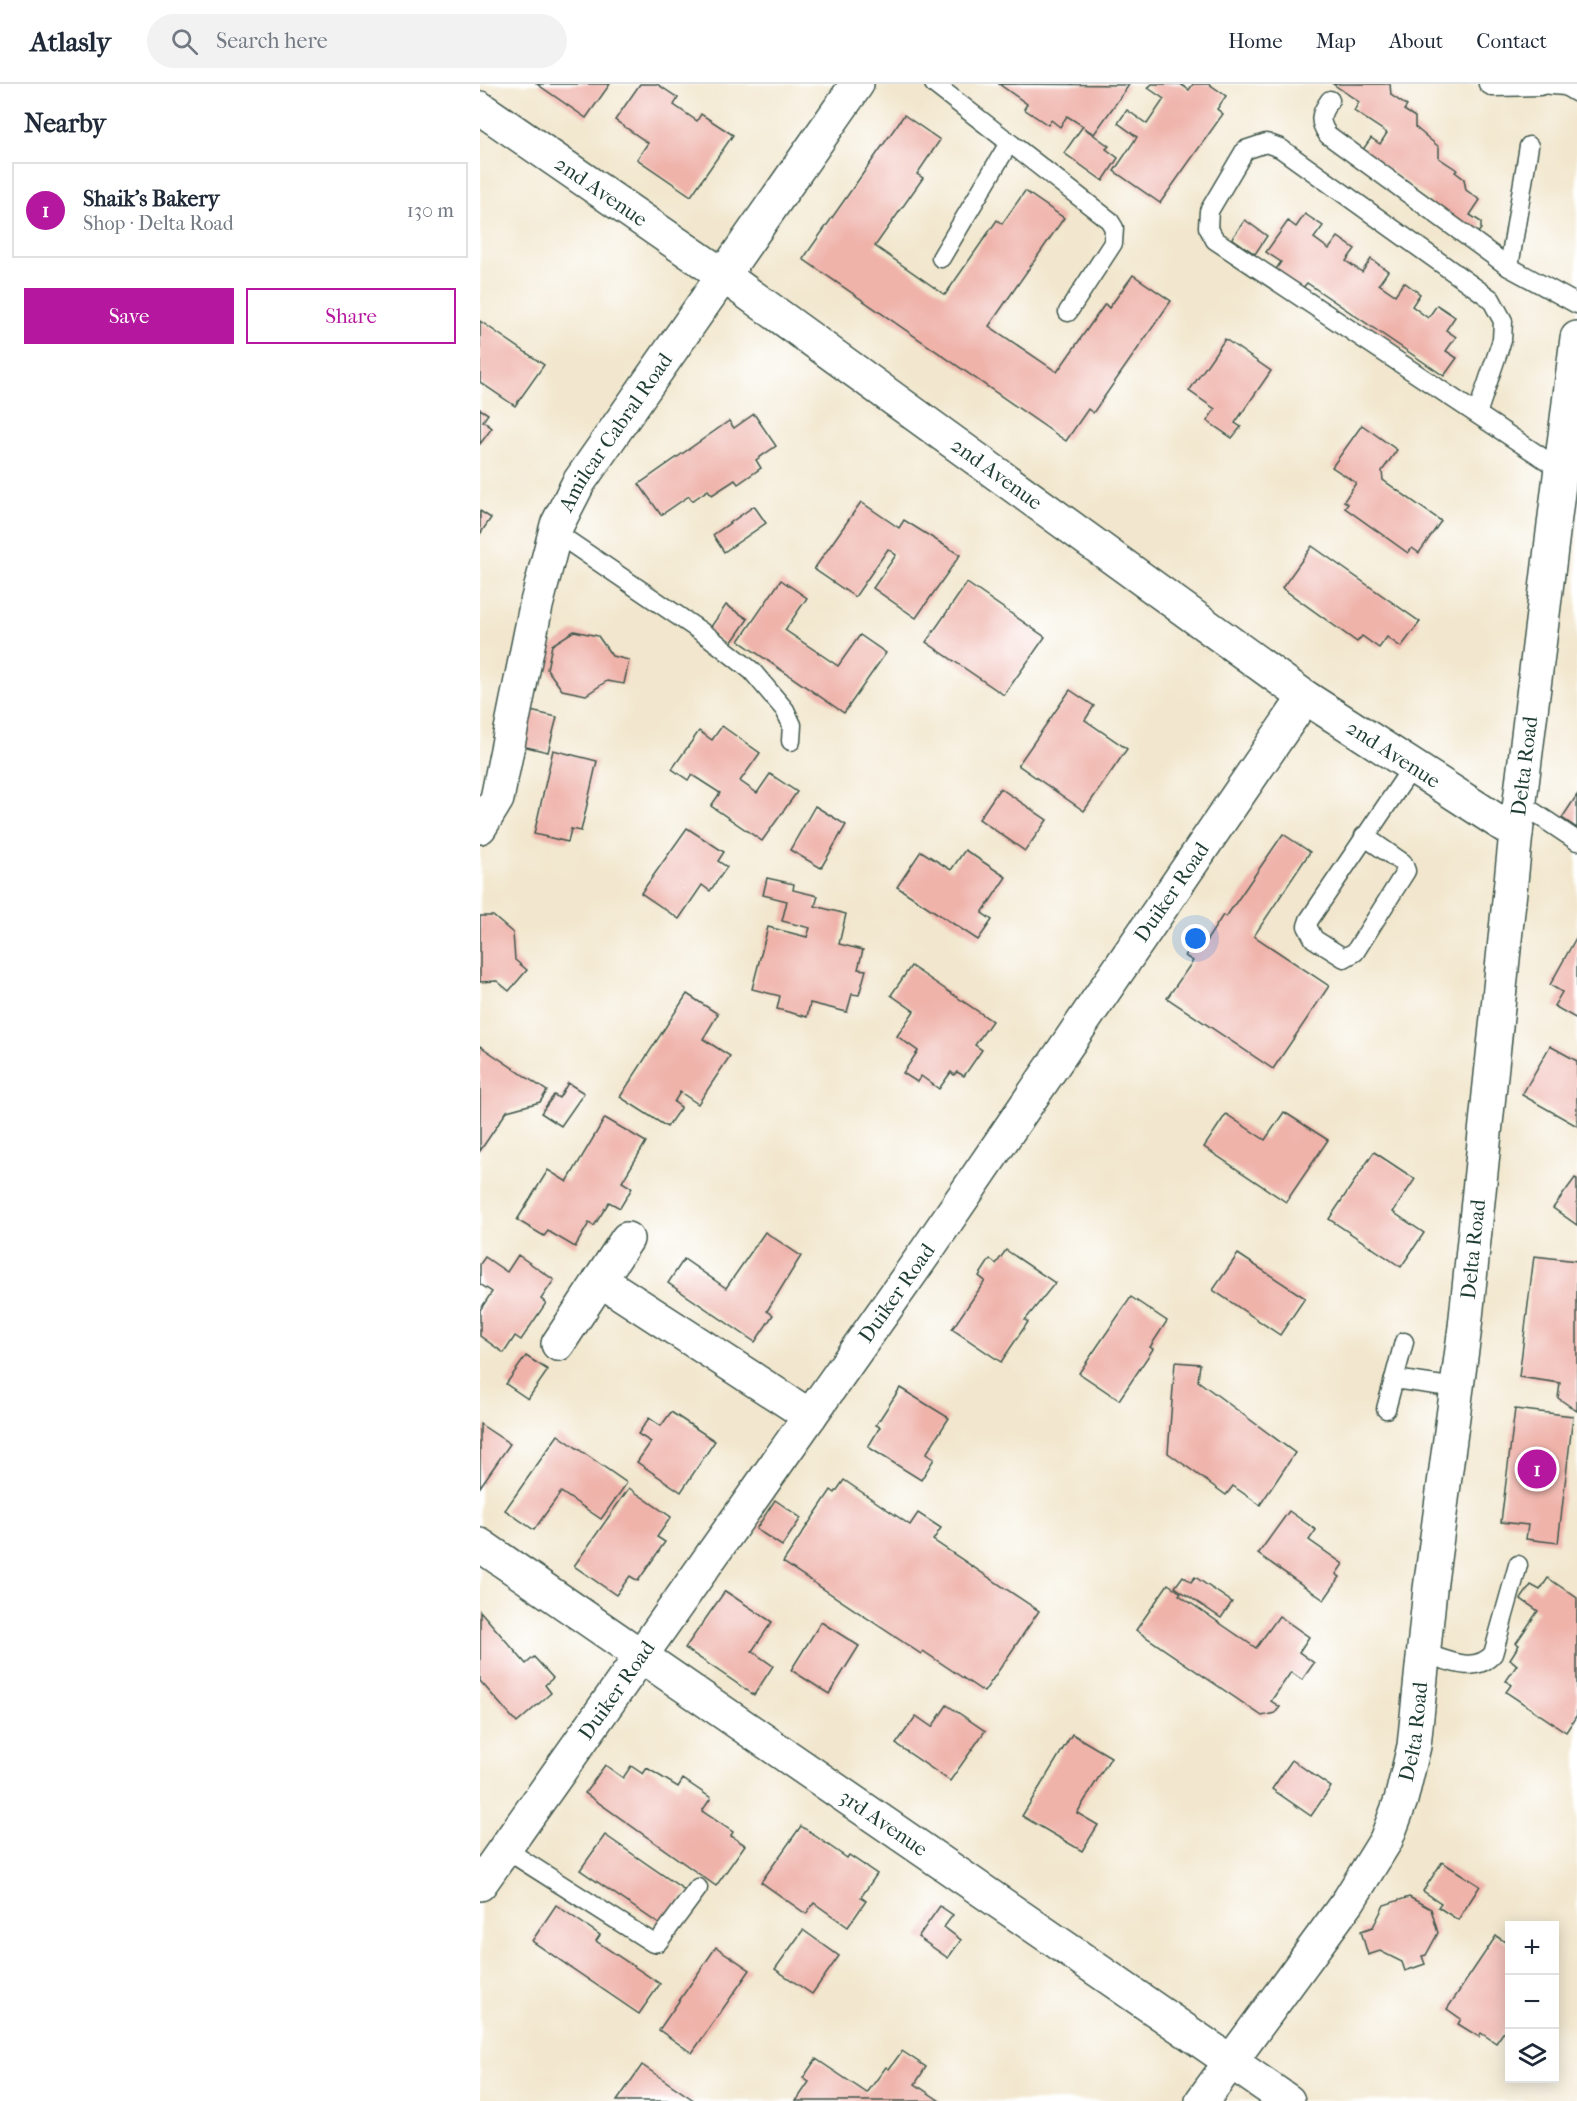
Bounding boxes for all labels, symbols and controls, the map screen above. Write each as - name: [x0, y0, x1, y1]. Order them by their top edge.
- search box: [147, 14, 567, 68]
- text: Atlasly: [30, 25, 111, 58]
- icon: search: [168, 25, 201, 58]
- text: Search here: [216, 28, 328, 54]
- text: Home: [1228, 29, 1283, 53]
- text: Map: [1316, 29, 1356, 53]
- text: About: [1389, 29, 1443, 53]
- text: Contact: [1476, 29, 1547, 53]
- text: Nearby: [24, 108, 106, 139]
- street label: 2nd Avenue: [550, 151, 652, 231]
- text: Shaik's Bakery: [83, 186, 220, 212]
- text: 1: [42, 199, 49, 222]
- text: 130 m: [407, 199, 454, 222]
- text: Shop · Delta Road: [83, 212, 234, 235]
- button: Save: [24, 288, 234, 344]
- button: Share: [246, 288, 456, 344]
- street label: Amilcar Cabral Road: [553, 348, 678, 516]
- street label: 2nd Avenue: [946, 433, 1047, 515]
- street label: Delta Road: [1506, 714, 1542, 817]
- street label: 2nd Avenue: [1342, 715, 1445, 793]
- street label: Duiker Road: [1129, 837, 1214, 947]
- your location: [1181, 924, 1210, 953]
- street label: Delta Road: [1456, 1198, 1490, 1301]
- street label: Duiker Road: [854, 1239, 940, 1347]
- pin: 1: [1518, 1446, 1556, 1492]
- street label: Duiker Road: [574, 1636, 660, 1744]
- street label: Delta Road: [1394, 1680, 1433, 1784]
- street label: 3rd Avenue: [835, 1784, 932, 1861]
- map controls: [1505, 1921, 1559, 2083]
- button: +: [1505, 1921, 1559, 1975]
- button: −: [1505, 1975, 1559, 2029]
- button: layers: [1505, 2029, 1559, 2083]

